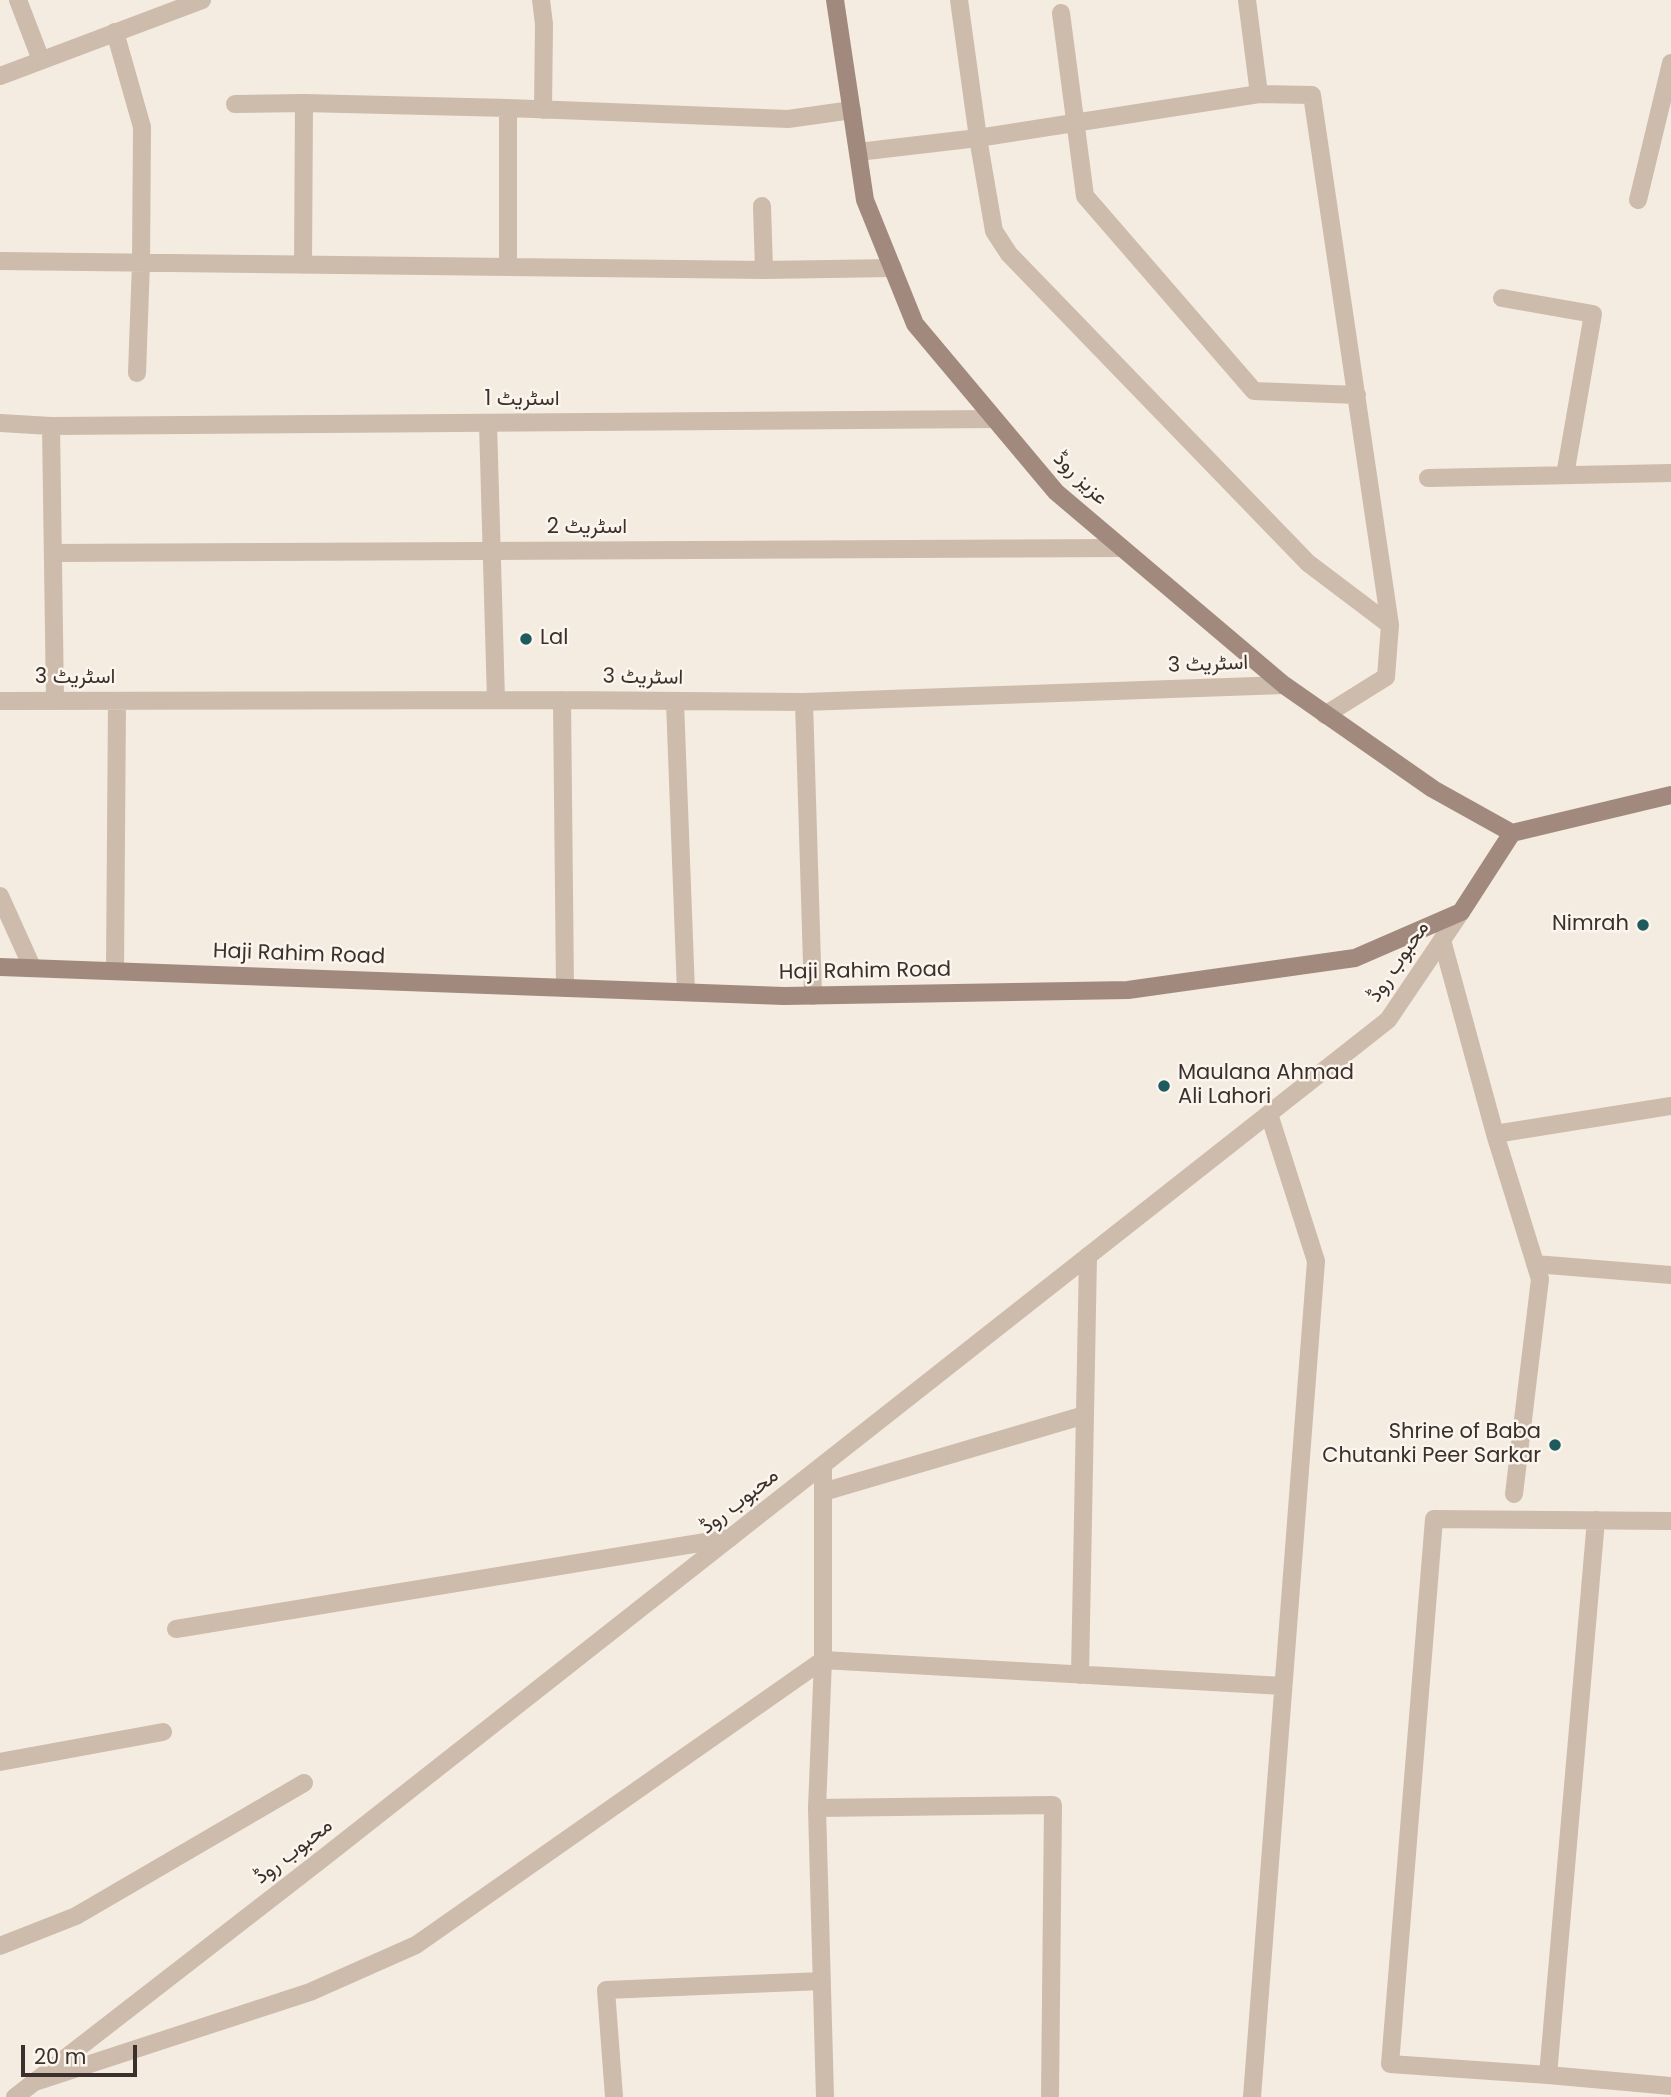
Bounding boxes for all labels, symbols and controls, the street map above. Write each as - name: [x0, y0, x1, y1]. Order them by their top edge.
- street label: اسٹریٹ 1: [484, 387, 560, 413]
- street label: عزیز روڈ: [1047, 447, 1113, 511]
- street label: اسٹریٹ 2: [547, 515, 627, 541]
- place label: Lal: [540, 626, 568, 652]
- marker: Lal: [518, 631, 534, 647]
- street label: اسٹریٹ 3: [1167, 651, 1249, 679]
- street label: اسٹریٹ 3: [35, 665, 115, 691]
- street label: اسٹریٹ 3: [602, 665, 684, 691]
- place label: Nimrah: [1552, 912, 1629, 938]
- street label: محبوب روڈ: [1363, 917, 1435, 1007]
- marker: Nimrah: [1635, 917, 1651, 933]
- street label: Haji Rahim Road: [213, 939, 385, 971]
- street label: Haji Rahim Road: [779, 958, 951, 986]
- place label: Maulana Ahmad Ali Lahori: [1178, 1061, 1354, 1111]
- marker: Maulana Ahmad Ali Lahori: [1156, 1078, 1172, 1094]
- place label: Shrine of Baba Chutanki Peer Sarkar: [1322, 1420, 1541, 1470]
- marker: Shrine of Baba Chutanki Peer Sarkar: [1547, 1437, 1563, 1453]
- street label: محبوب روڈ: [696, 1464, 784, 1540]
- street label: محبوب روڈ: [250, 1814, 338, 1890]
- scale bar: [24, 2030, 140, 2074]
- text: 20 m: [34, 2042, 87, 2071]

